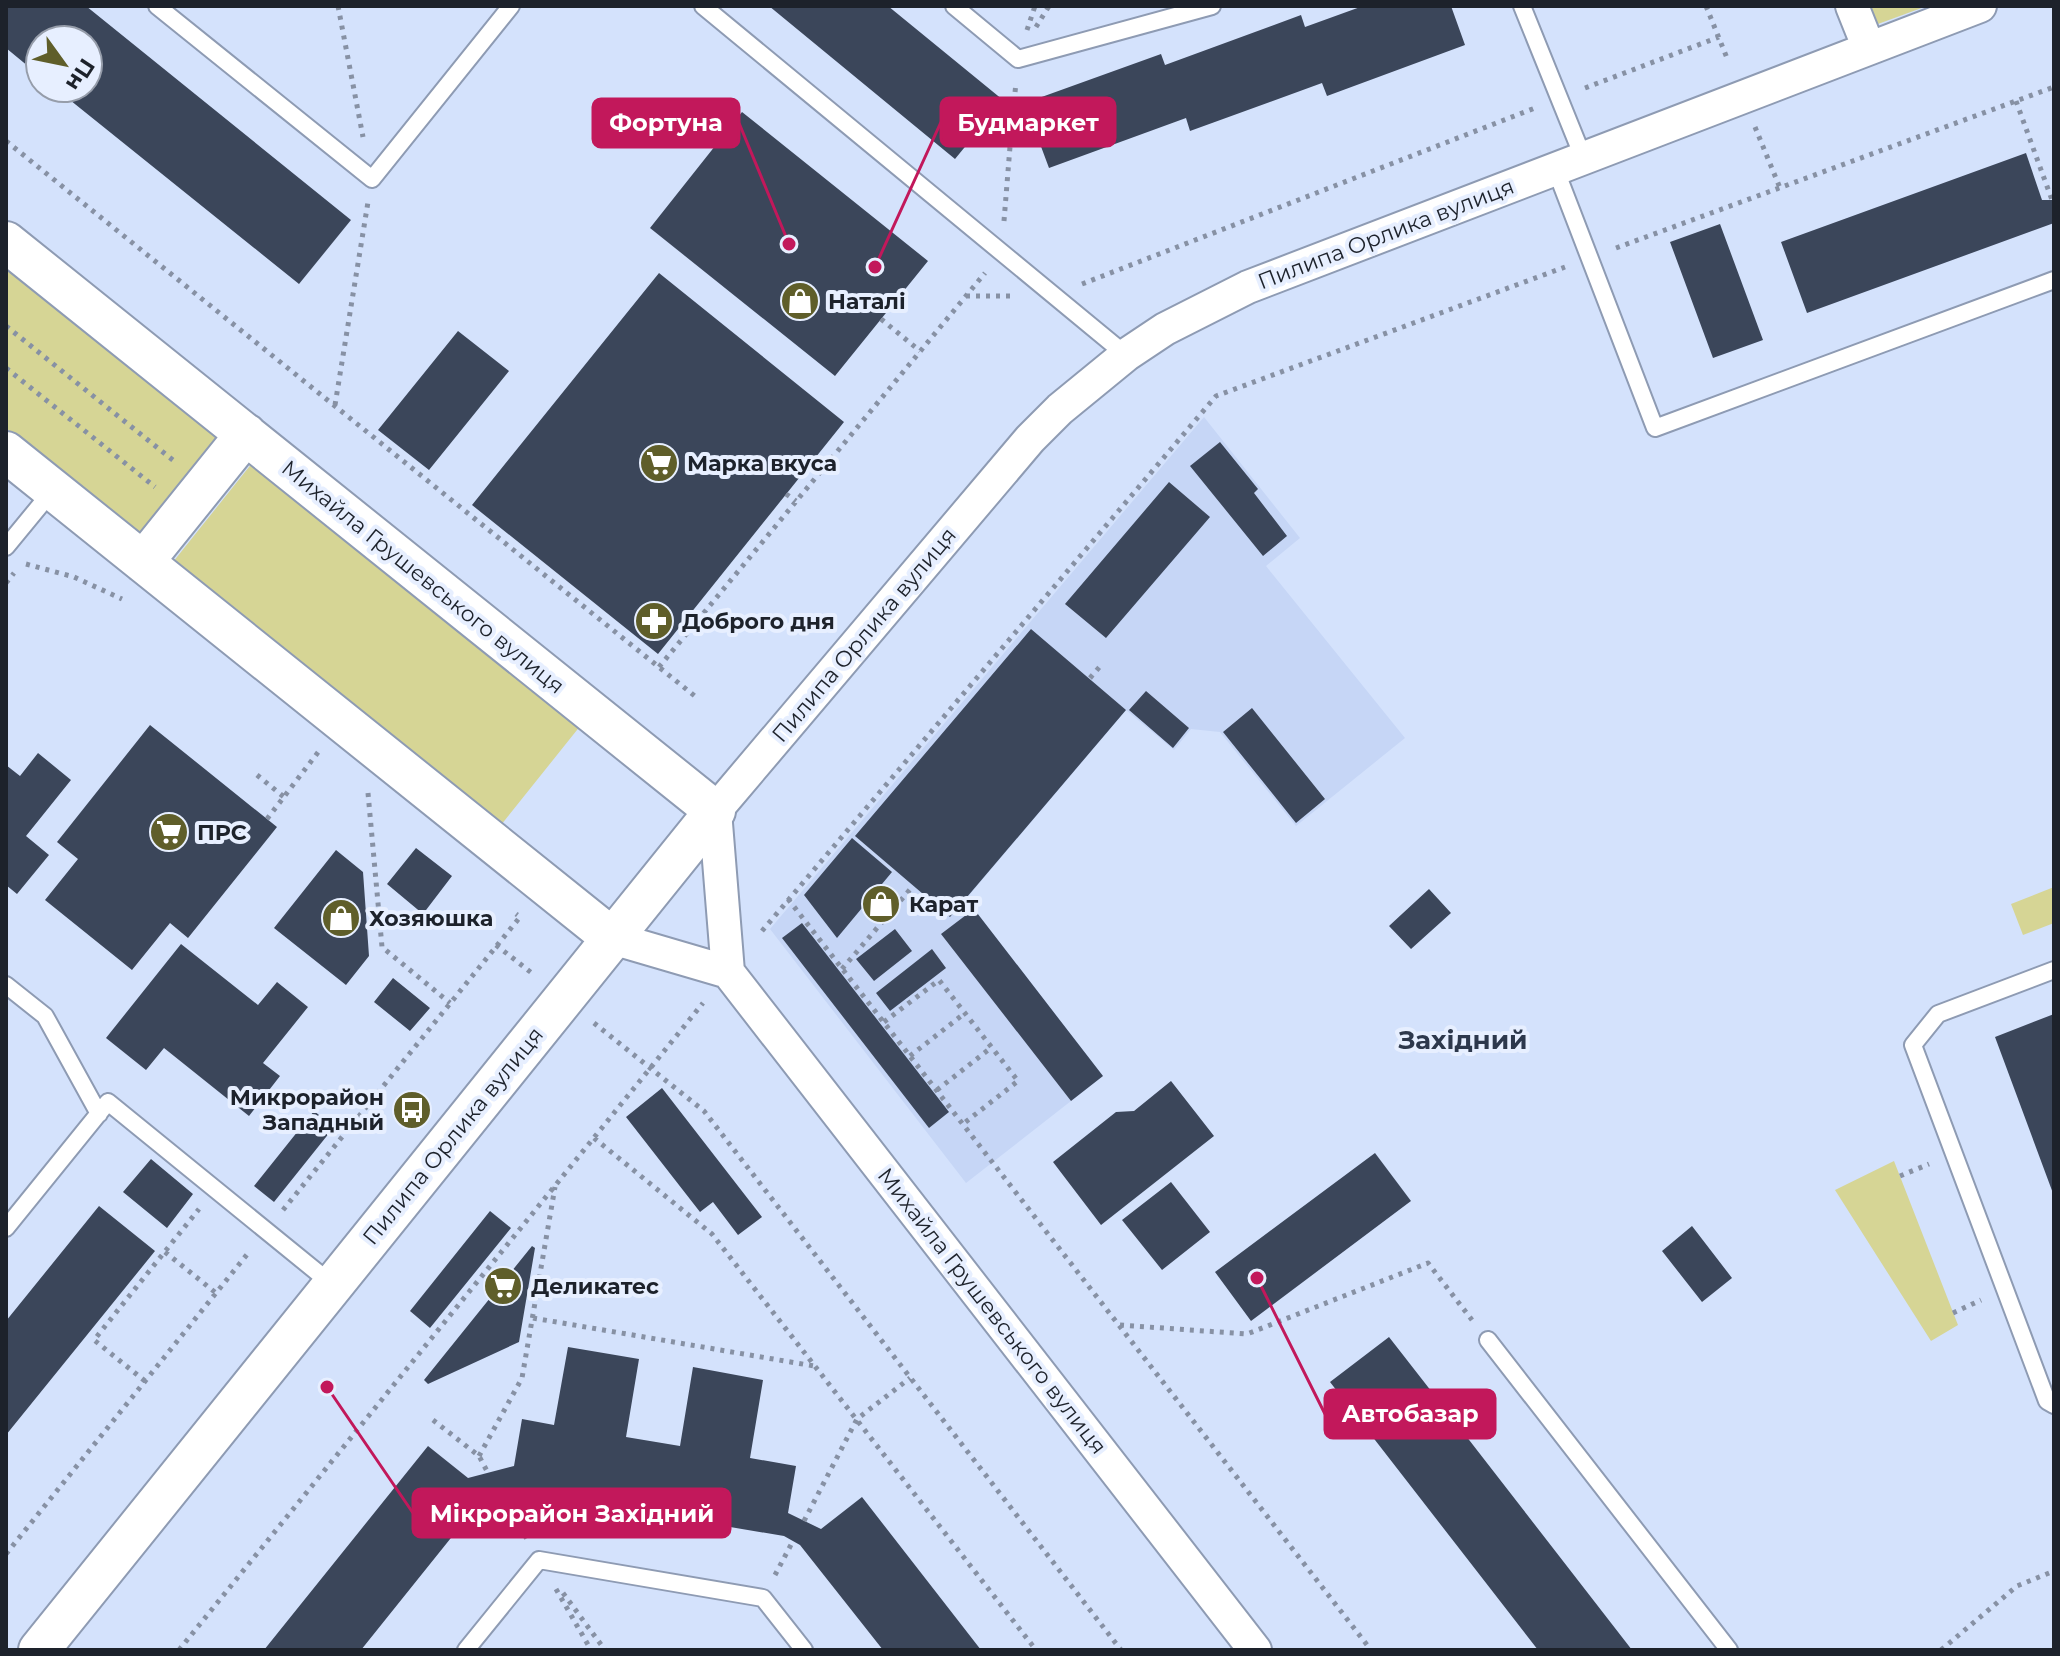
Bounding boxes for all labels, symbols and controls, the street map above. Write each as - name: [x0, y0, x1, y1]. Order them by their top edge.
- north arrow: [24, 24, 104, 104]
- text: Пн: [60, 53, 101, 96]
- callout: Будмаркет: [941, 98, 1115, 146]
- callout: Фортуна: [593, 99, 739, 147]
- text: Фортуна: [609, 108, 723, 137]
- text: Будмаркет: [957, 108, 1099, 137]
- street label: Пилипа Орлика вулиця: [1254, 173, 1518, 295]
- shop icon: Наталі: [779, 280, 821, 322]
- place label: Наталі: [828, 288, 906, 315]
- supermarket icon: Марка вкуса: [638, 442, 680, 484]
- place label: Марка вкуса: [687, 450, 837, 477]
- street label: Михайла Грушевського вулиця: [276, 455, 570, 699]
- street label: Пилипа Орлика вулиця: [766, 522, 962, 748]
- pharmacy icon: Доброго дня: [633, 600, 675, 642]
- place label: Доброго дня: [682, 608, 835, 635]
- supermarket icon: ПРС: [148, 811, 190, 853]
- place label: ПРС: [197, 819, 247, 846]
- shop icon: Карат: [860, 883, 902, 925]
- place label: Карат: [909, 891, 978, 918]
- shop icon: Хозяюшка: [320, 897, 362, 939]
- place label: Хозяюшка: [369, 905, 493, 932]
- street label: Пилипа Орлика вулиця: [357, 1022, 549, 1250]
- district label: Західний: [1397, 1024, 1528, 1056]
- place label: Микрорайон Западный: [230, 1084, 384, 1136]
- bus stop icon: Микрорайон Западный: [391, 1089, 433, 1131]
- street label: Михайла Грушевського вулиця: [872, 1162, 1112, 1460]
- supermarket icon: Деликатес: [482, 1265, 524, 1307]
- place label: Деликатес: [531, 1273, 659, 1300]
- callout: Автобазар: [1325, 1390, 1495, 1438]
- text: Автобазар: [1341, 1399, 1479, 1428]
- callout: Мікрорайон Західний: [413, 1489, 730, 1537]
- text: Мікрорайон Західний: [430, 1499, 714, 1528]

